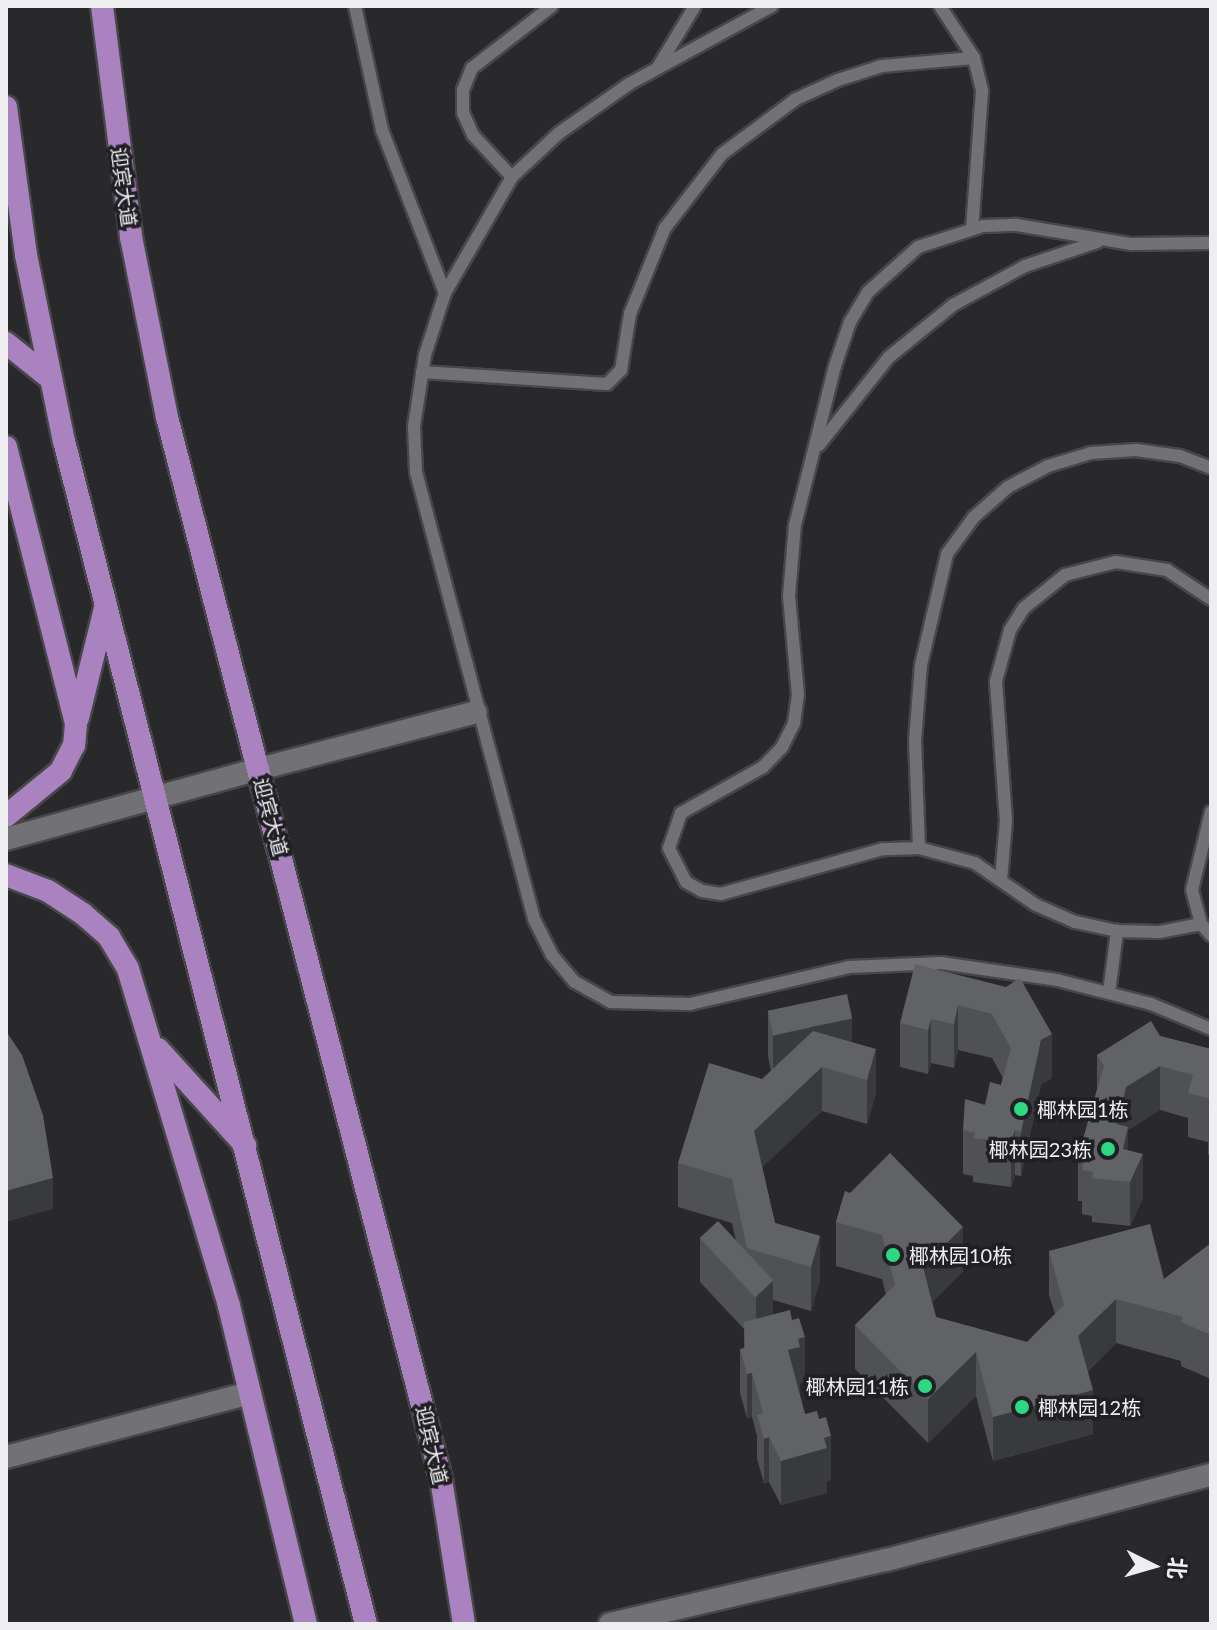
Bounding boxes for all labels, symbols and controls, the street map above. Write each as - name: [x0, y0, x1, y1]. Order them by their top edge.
- street label: 迎宾大道: [107, 146, 141, 228]
- street label: 迎宾大道: [249, 775, 293, 859]
- place label: 椰林园1栋: [1037, 1097, 1129, 1121]
- marker: 椰林园1栋: [1012, 1100, 1030, 1118]
- place label: 椰林园23栋: [989, 1137, 1092, 1161]
- marker: 椰林园23栋: [1099, 1140, 1117, 1158]
- place label: 椰林园10栋: [909, 1243, 1012, 1267]
- marker: 椰林园10栋: [884, 1246, 902, 1264]
- place label: 椰林园11栋: [806, 1374, 909, 1398]
- marker: 椰林园11栋: [916, 1377, 934, 1395]
- place label: 椰林园12栋: [1038, 1395, 1141, 1419]
- marker: 椰林园12栋: [1013, 1398, 1031, 1416]
- street label: 迎宾大道: [411, 1403, 453, 1487]
- north arrow: [1113, 1526, 1193, 1606]
- text: 北: [1163, 1556, 1192, 1580]

